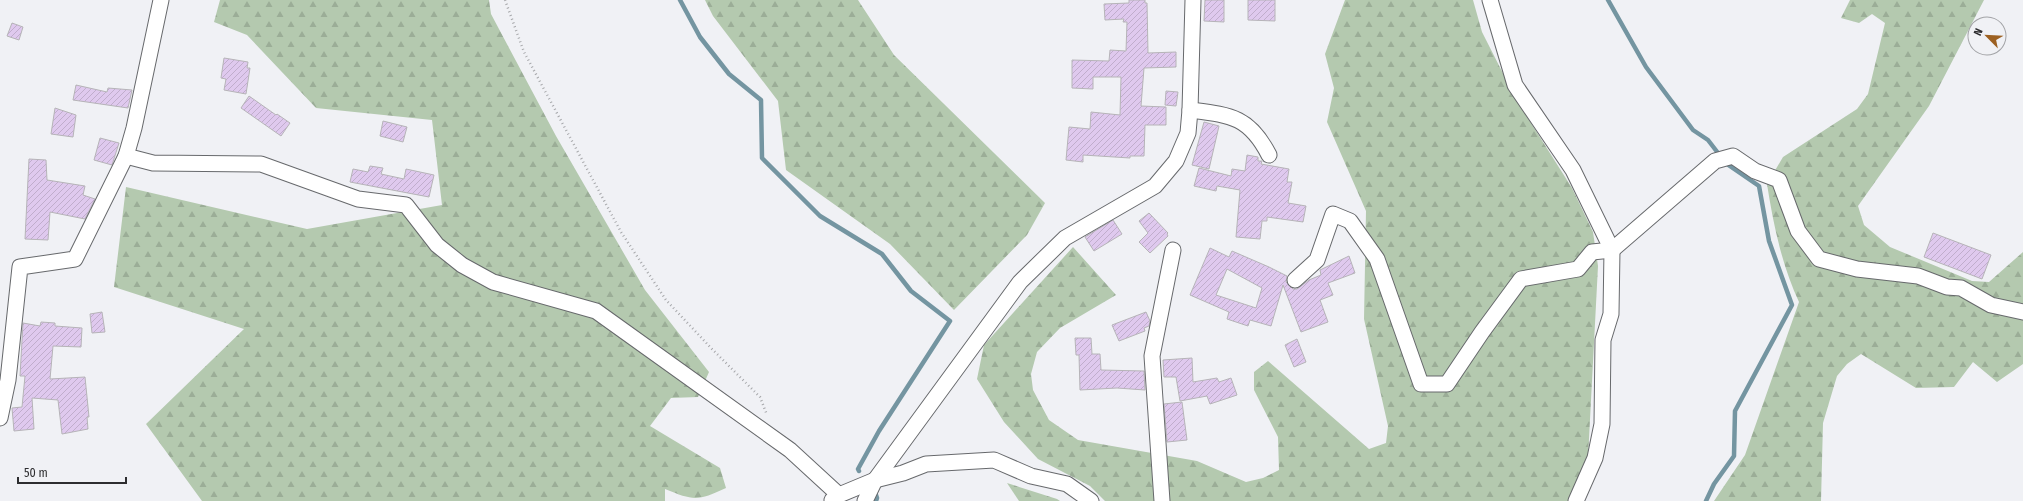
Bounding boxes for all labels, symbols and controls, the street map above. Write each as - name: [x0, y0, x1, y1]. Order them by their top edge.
- north arrow: [1967, 16, 2007, 56]
- text: N: [1971, 26, 1986, 38]
- scale bar: [18, 459, 126, 485]
- text: 50 m: [24, 466, 48, 480]

